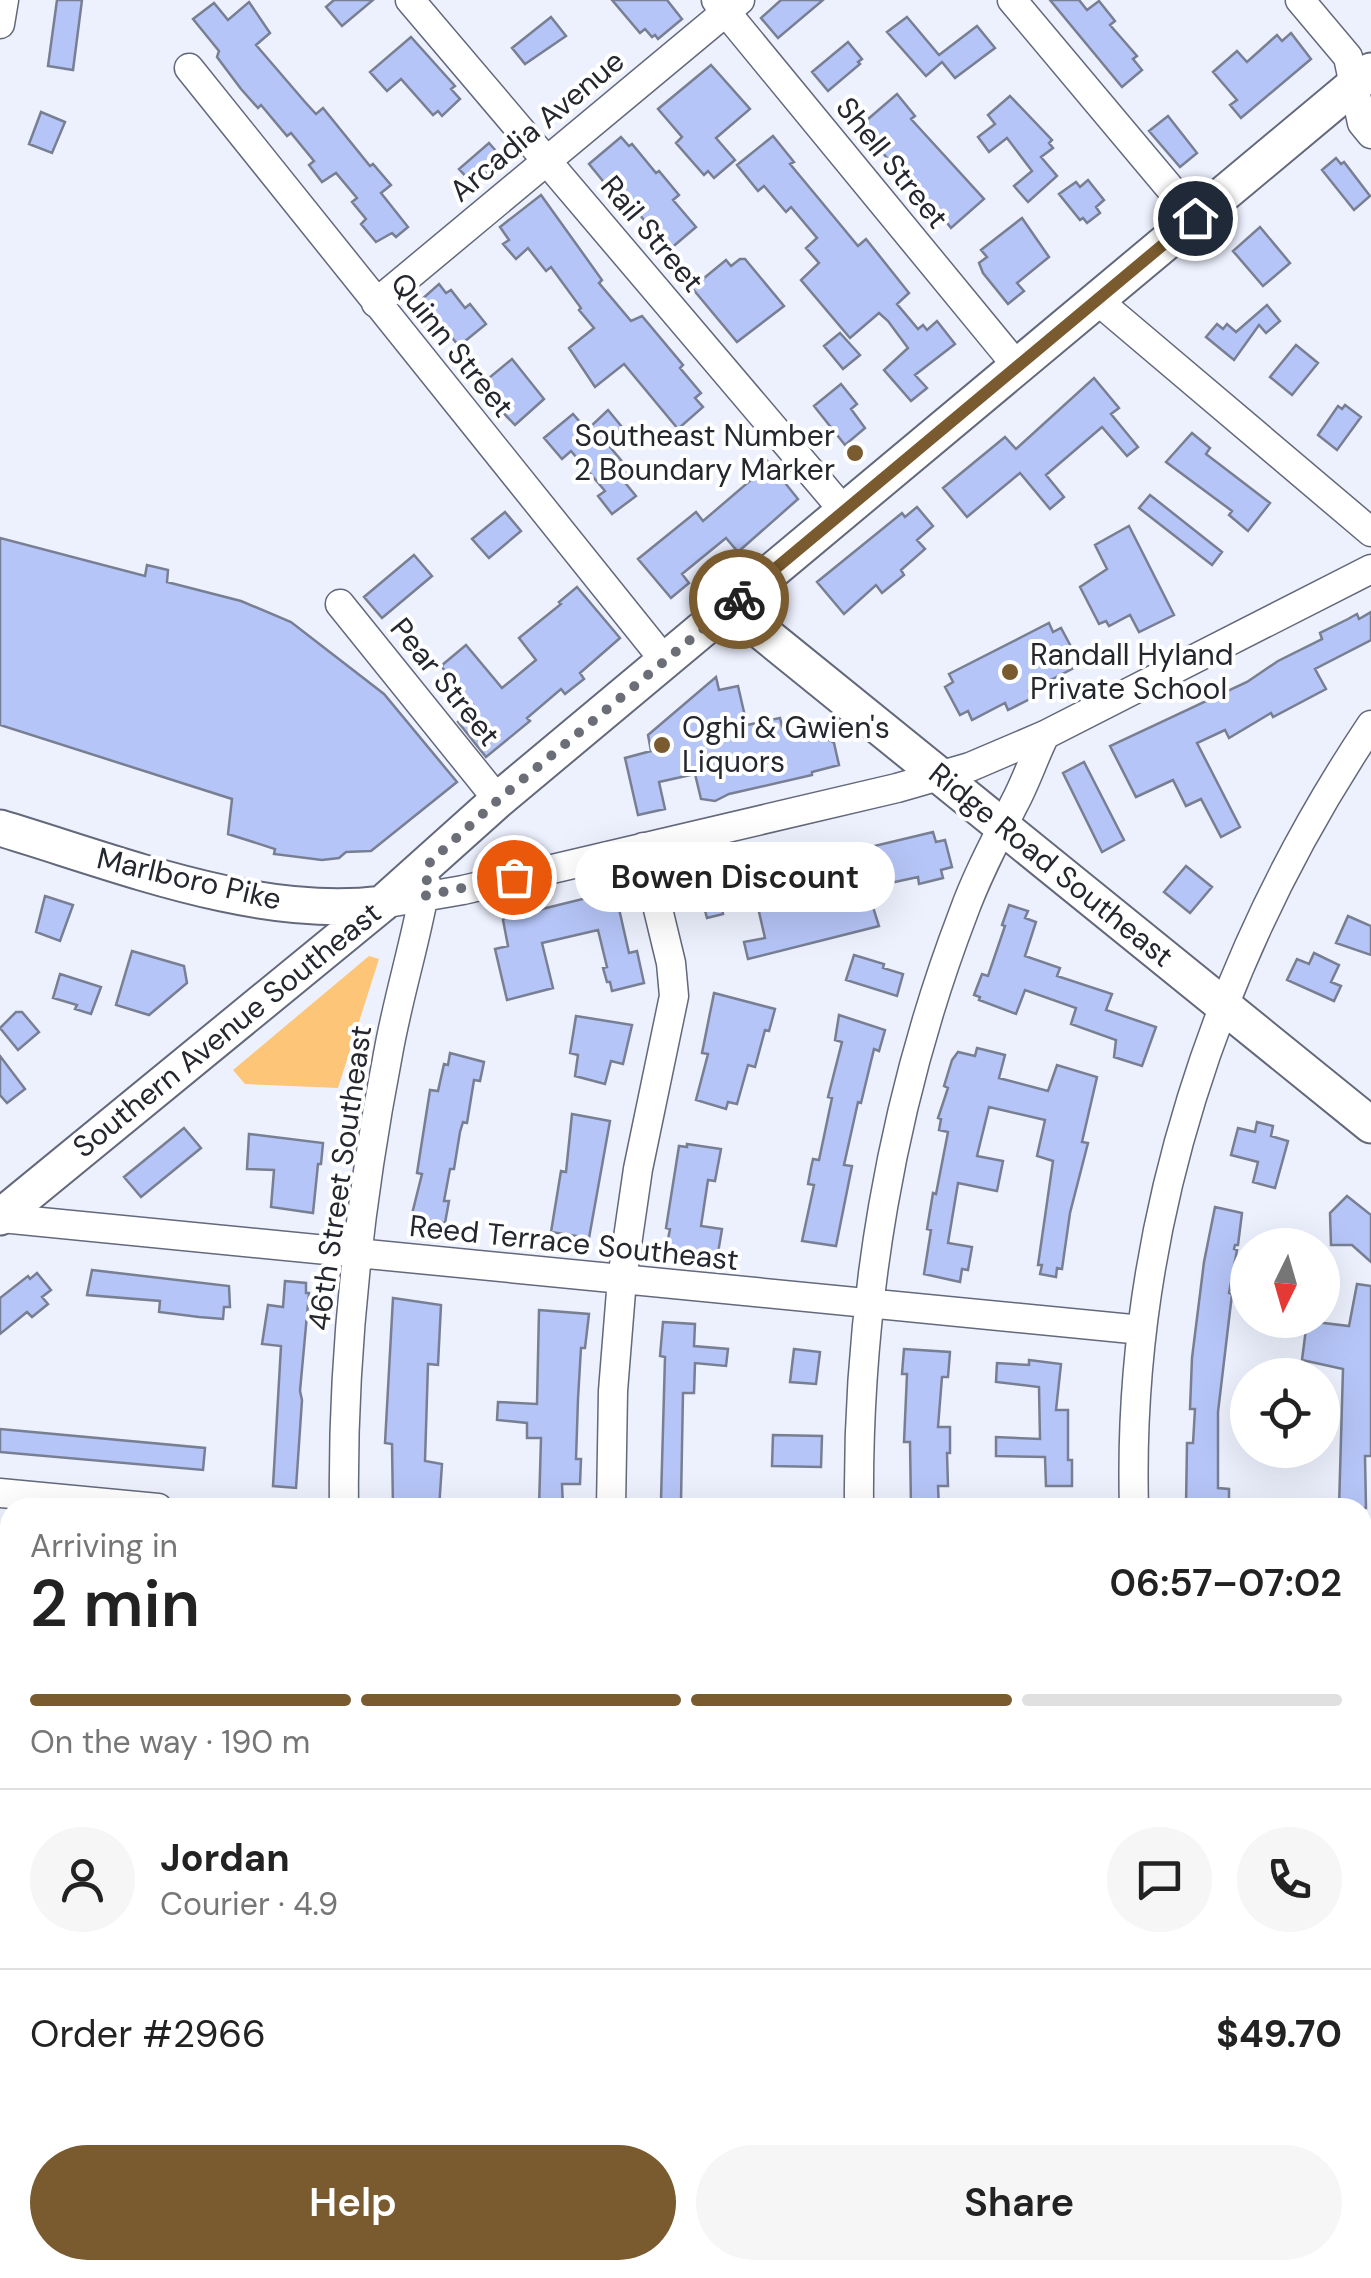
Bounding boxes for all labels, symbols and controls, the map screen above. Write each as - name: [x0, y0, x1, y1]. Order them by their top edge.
- street label: Arcadia Avenue: [441, 41, 632, 210]
- street label: Shell Street: [827, 89, 957, 236]
- street label: Rail Street: [592, 167, 713, 300]
- pin: [1153, 176, 1238, 261]
- icon: home: [1168, 191, 1223, 246]
- street label: Quinn Street: [382, 264, 523, 425]
- place label: Southeast Number 2 Boundary Marker: [574, 416, 835, 489]
- marker: Southeast Number 2 Boundary Marker: [844, 442, 866, 464]
- courier: [689, 549, 789, 649]
- icon: bike: [712, 572, 767, 627]
- street label: Pear Street: [382, 610, 509, 754]
- place label: Randall Hyland Private School: [1030, 635, 1234, 708]
- marker: Randall Hyland Private School: [999, 661, 1021, 683]
- place label: Oghi & Gwien's Liquors: [682, 708, 890, 781]
- marker: Oghi & Gwien's Liquors: [651, 734, 673, 756]
- street label: Ridge Road Southeast: [921, 754, 1182, 975]
- pin: [472, 835, 557, 920]
- street label: Marlboro Pike: [93, 838, 285, 919]
- callout: Bowen Discount: [574, 842, 894, 912]
- icon: bag: [487, 850, 542, 905]
- text: Bowen Discount: [611, 856, 859, 898]
- street label: Southern Avenue Southeast: [65, 893, 389, 1166]
- street label: 46th Street Southeast: [299, 1023, 380, 1333]
- street label: Reed Terrace Southeast: [408, 1206, 740, 1279]
- north arrow: [1230, 1228, 1340, 1338]
- map controls: [1230, 1228, 1340, 1468]
- button: locate: [1230, 1358, 1340, 1468]
- text: Arriving in: [30, 1525, 178, 1567]
- text: 06:57–07:02: [1110, 1558, 1342, 1608]
- text: 2 min: [30, 1562, 200, 1646]
- text: On the way · 190 m: [30, 1721, 310, 1763]
- button: person: [30, 1827, 135, 1932]
- button: chat: [1107, 1827, 1212, 1932]
- button: phone: [1237, 1827, 1342, 1932]
- text: Jordan: [160, 1833, 290, 1883]
- text: Courier · 4.9: [160, 1883, 338, 1925]
- text: Order #2966: [30, 2009, 266, 2059]
- text: $49.70: [1216, 2009, 1342, 2059]
- button: Help: [30, 2145, 676, 2260]
- button: Share: [696, 2145, 1342, 2260]

